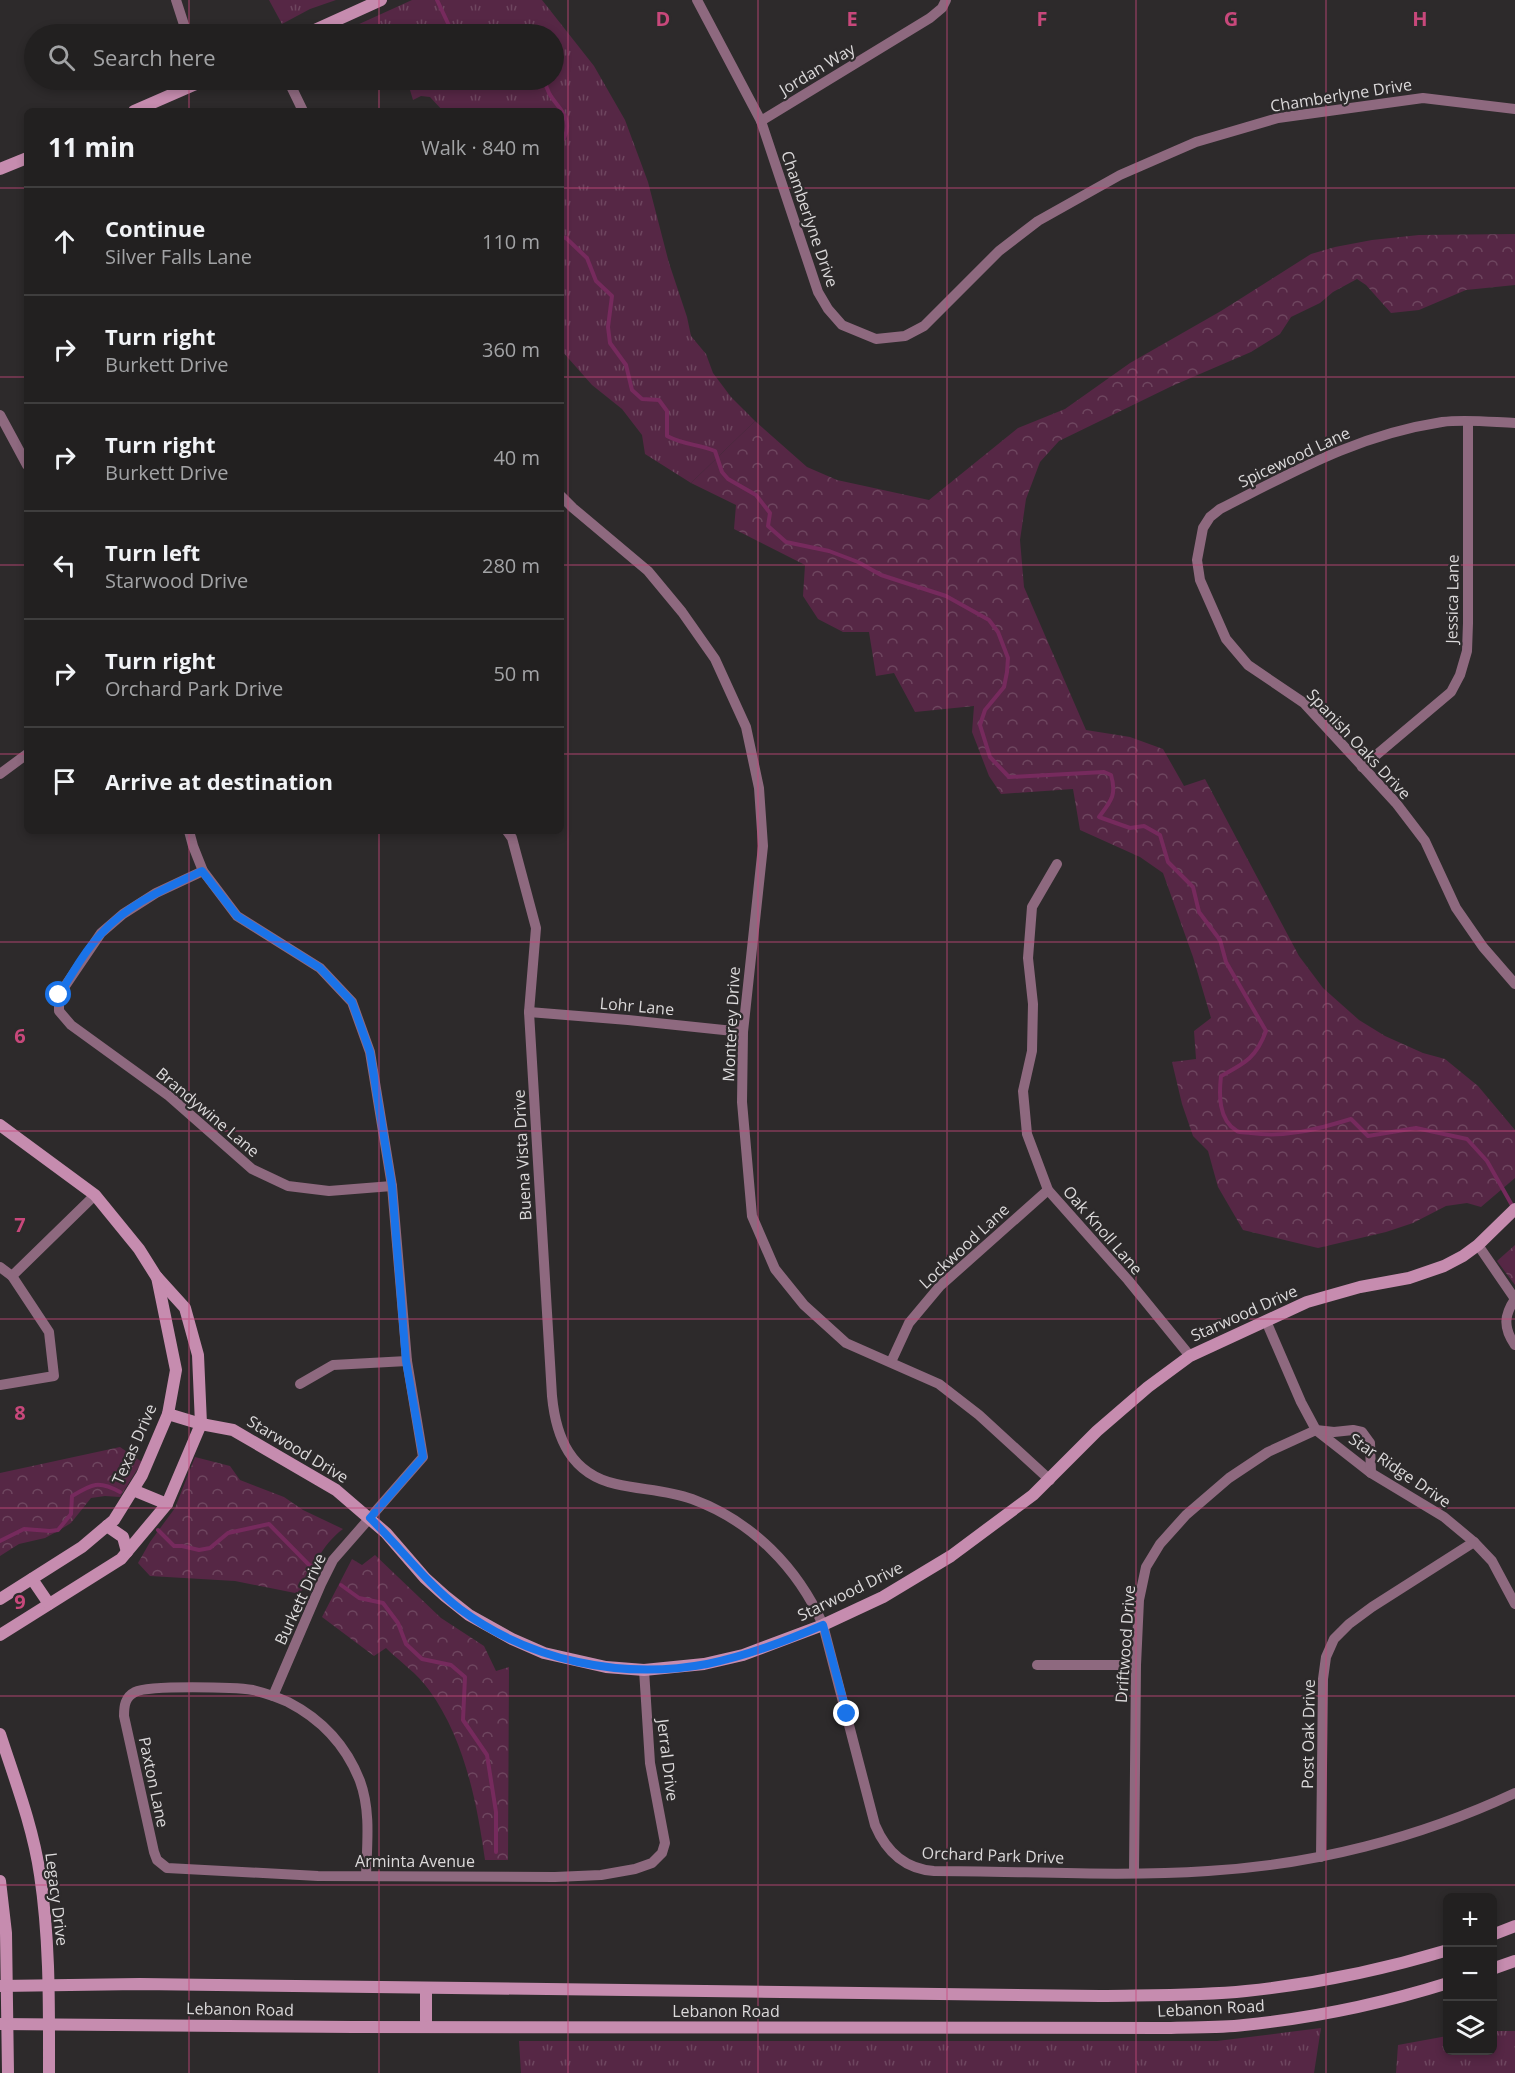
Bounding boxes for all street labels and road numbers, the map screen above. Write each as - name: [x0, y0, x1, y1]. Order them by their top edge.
- street label: Jordan Way: [773, 37, 860, 101]
- street label: Chamberlyne Drive: [1269, 73, 1413, 117]
- street label: Chamberlyne Drive: [776, 148, 844, 290]
- street label: Spicewood Lane: [1235, 421, 1353, 493]
- street label: Jessica Lane: [1440, 554, 1464, 646]
- street label: Spanish Oaks Drive: [1302, 684, 1416, 804]
- street label: Monterey Drive: [717, 966, 745, 1082]
- street label: Lohr Lane: [599, 992, 675, 1020]
- street label: Brandywine Lane: [152, 1062, 264, 1162]
- street label: Buena Vista Drive: [508, 1089, 536, 1221]
- street label: Oak Knoll Lane: [1058, 1181, 1148, 1279]
- street label: Lockwood Lane: [914, 1199, 1014, 1293]
- street label: Starwood Drive: [1187, 1280, 1301, 1346]
- street label: Texas Drive: [106, 1400, 162, 1488]
- street label: Starwood Drive: [243, 1410, 353, 1488]
- street label: Star Ridge Drive: [1345, 1428, 1455, 1512]
- street label: Burkett Drive: [269, 1550, 331, 1648]
- street label: Starwood Drive: [794, 1556, 906, 1626]
- street label: Driftwood Drive: [1110, 1584, 1140, 1704]
- street label: Post Oak Drive: [1296, 1679, 1320, 1789]
- street label: Jerral Drive: [652, 1716, 684, 1802]
- street label: Paxton Lane: [134, 1735, 174, 1829]
- street label: Orchard Park Drive: [921, 1842, 1065, 1868]
- street label: Arminta Avenue: [355, 1850, 475, 1872]
- street label: Legacy Drive: [40, 1851, 74, 1947]
- street label: Lebanon Road: [1157, 1994, 1265, 2022]
- street label: Lebanon Road: [186, 1997, 294, 2021]
- street label: Lebanon Road: [672, 2000, 780, 2022]

